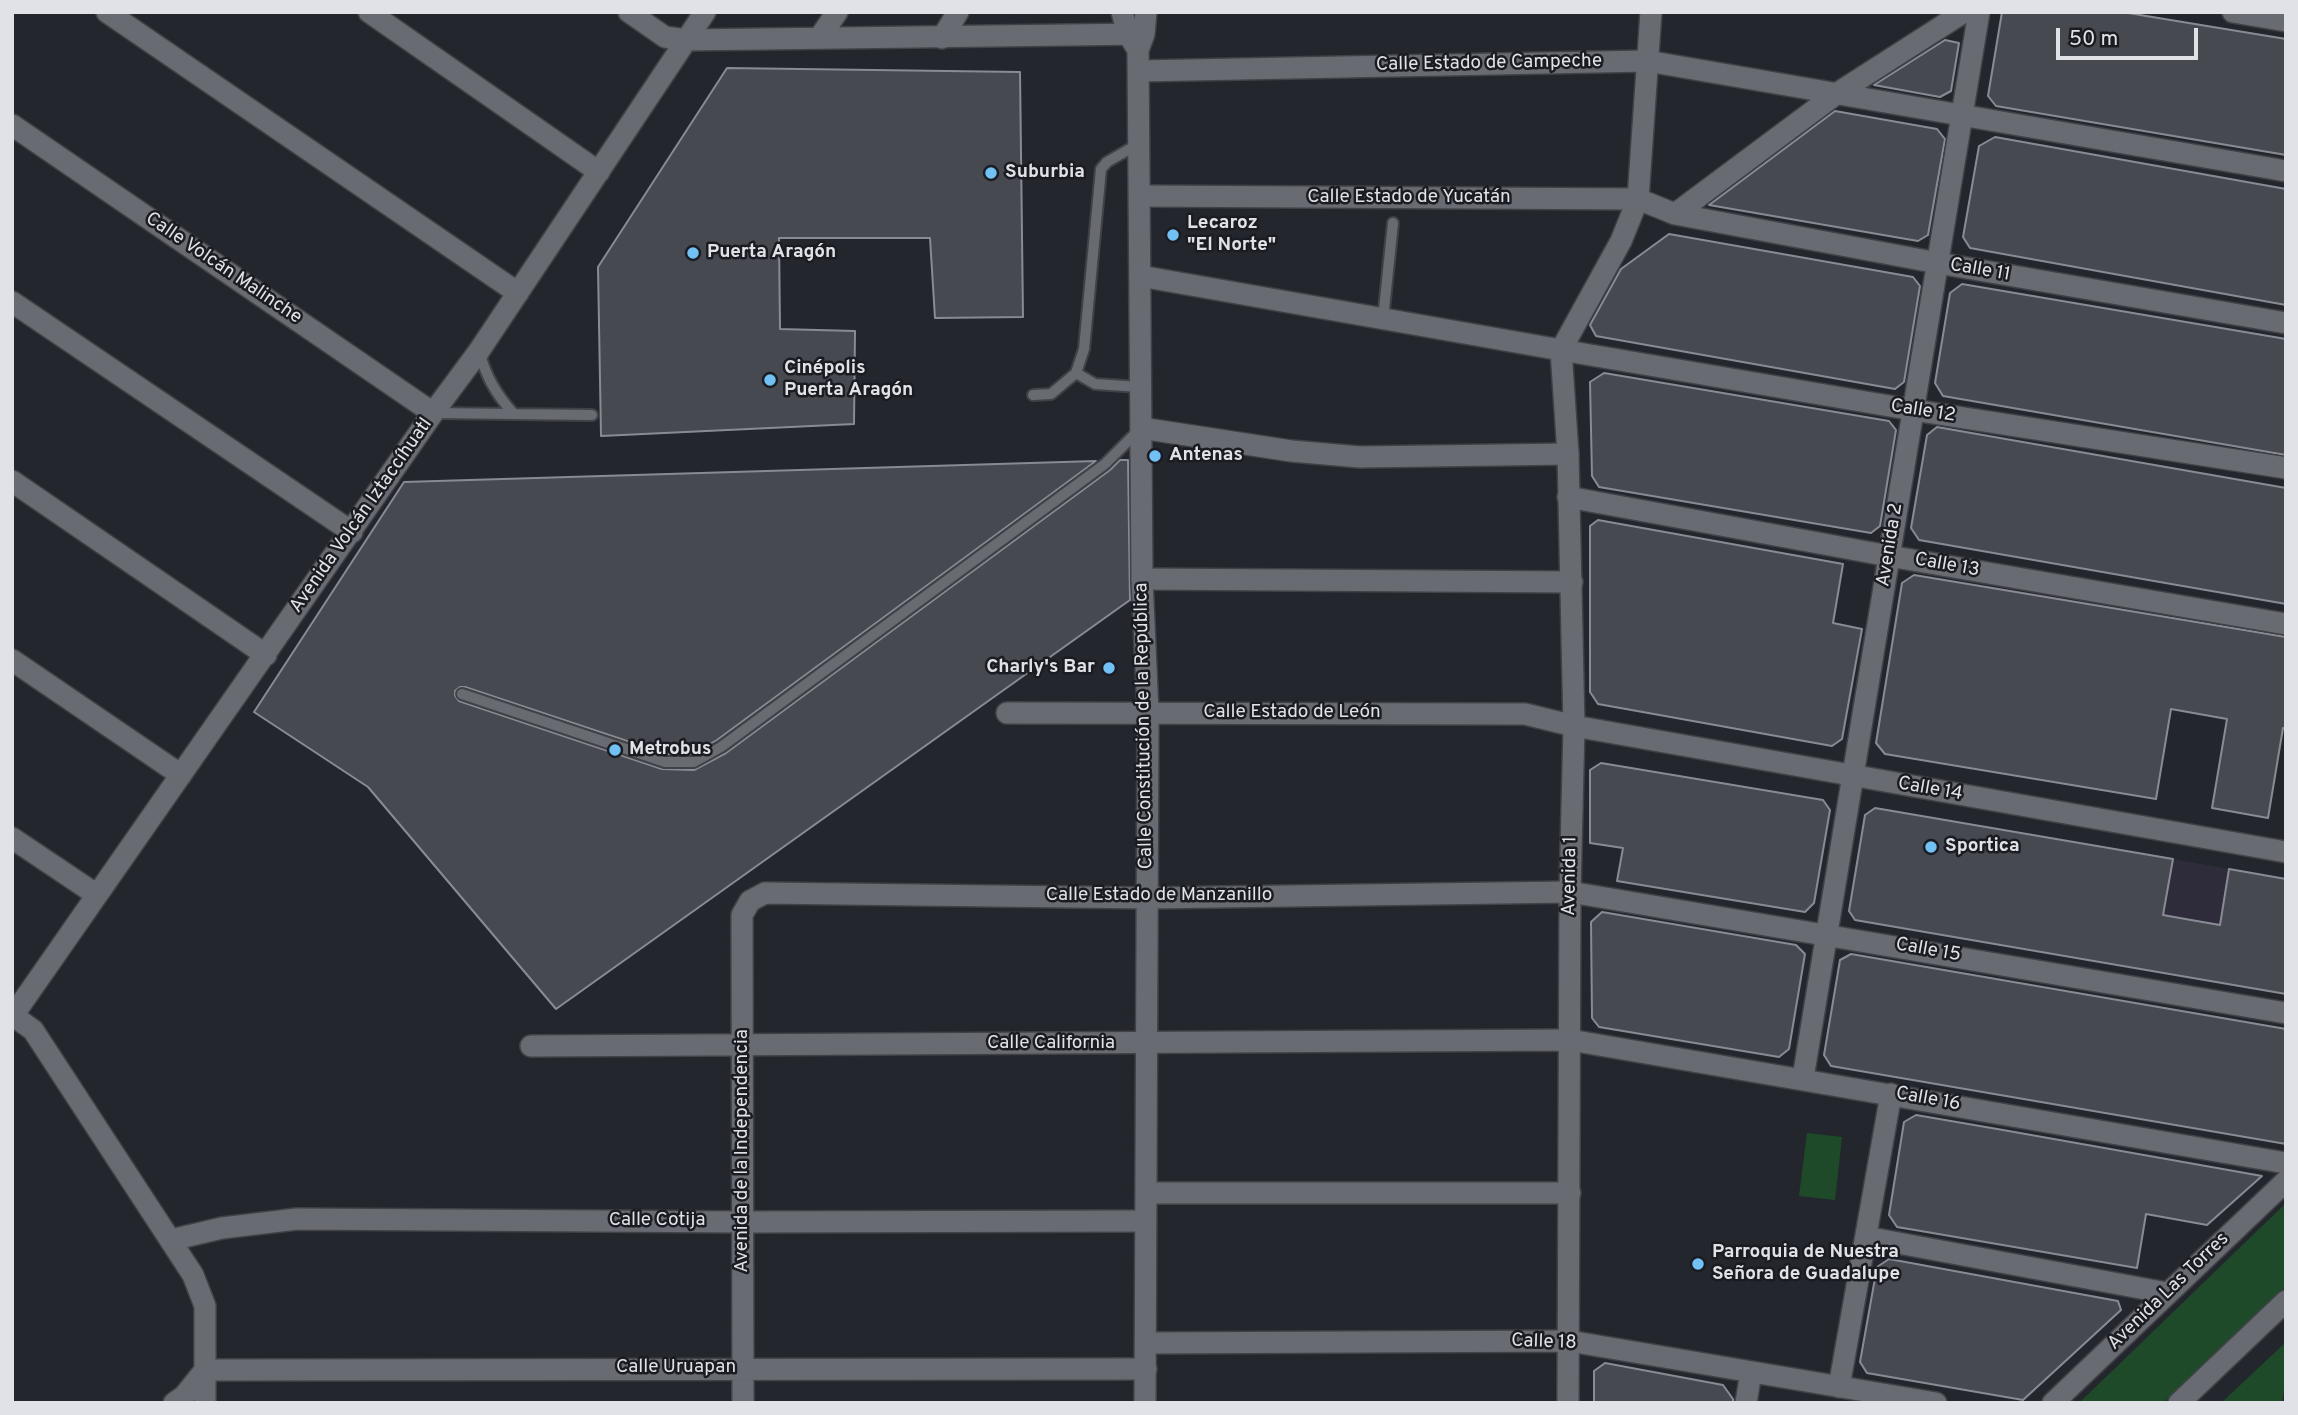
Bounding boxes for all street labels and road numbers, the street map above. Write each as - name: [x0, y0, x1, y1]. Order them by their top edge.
- street label: Calle Estado de Campeche: [1376, 51, 1602, 77]
- street label: Calle Estado de Yucatán: [1307, 187, 1511, 209]
- street label: Calle Volcán Malinche: [140, 208, 306, 330]
- street label: Calle 11: [1948, 254, 2012, 288]
- street label: Calle 12: [1889, 396, 1957, 428]
- street label: Avenida Volcán Iztaccíhuatl: [286, 414, 438, 618]
- street label: Avenida 2: [1873, 502, 1909, 588]
- street label: Calle 13: [1913, 549, 1981, 583]
- street label: Calle Constitución de la República: [1131, 582, 1159, 870]
- street label: Calle Estado de León: [1203, 702, 1381, 724]
- street label: Calle 14: [1896, 773, 1964, 807]
- street label: Avenida 1: [1559, 836, 1583, 916]
- street label: Calle Estado de Manzanillo: [1046, 885, 1272, 907]
- street label: Calle 15: [1894, 934, 1962, 968]
- street label: Avenida de la Independencia: [732, 1029, 754, 1273]
- street label: Calle California: [987, 1033, 1115, 1055]
- street label: Calle 16: [1894, 1083, 1962, 1117]
- street label: Calle Cotija: [609, 1210, 705, 1232]
- street label: Avenida Las Torres: [2104, 1228, 2234, 1356]
- street label: Calle 18: [1511, 1330, 1577, 1356]
- street label: Calle Uruapan: [616, 1357, 736, 1379]

